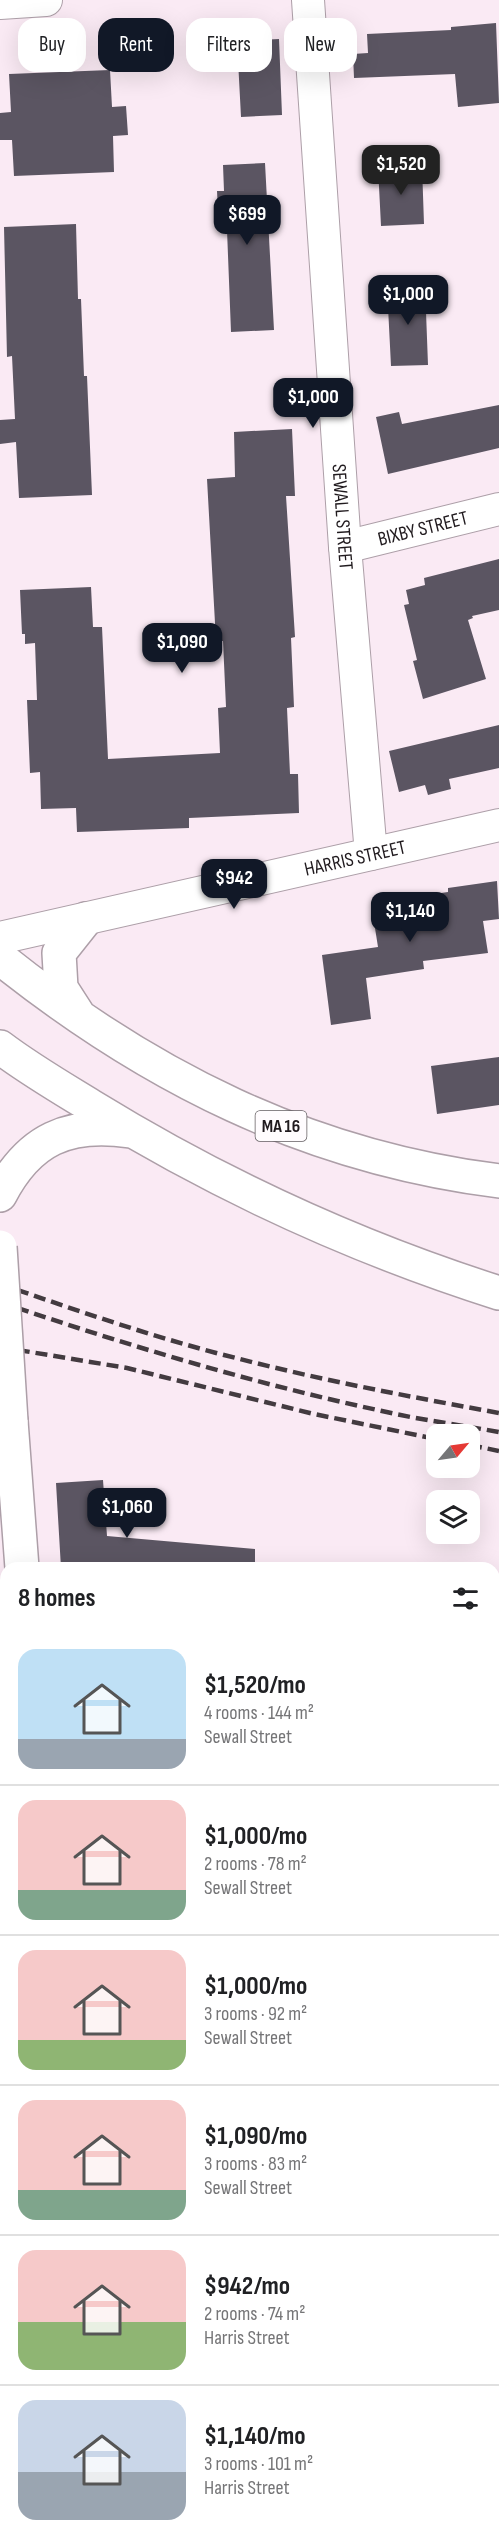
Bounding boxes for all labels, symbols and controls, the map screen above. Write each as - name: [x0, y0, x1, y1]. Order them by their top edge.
- chip: Buy: [18, 18, 86, 72]
- chip: Rent: [98, 18, 174, 72]
- chip: Filters: [186, 18, 272, 72]
- chip: New: [284, 18, 357, 72]
- pin: $1,520: [352, 145, 450, 196]
- text: $1,520: [376, 152, 426, 176]
- pin: $699: [211, 195, 283, 246]
- text: $699: [228, 202, 266, 226]
- pin: $1,000: [359, 275, 457, 326]
- text: $1,000: [382, 282, 434, 306]
- pin: $1,000: [264, 378, 362, 429]
- text: $1,000: [287, 385, 339, 409]
- street label: SEWALL STREET: [326, 463, 358, 571]
- street label: BIXBY STREET: [375, 506, 470, 551]
- pin: $1,090: [133, 623, 231, 674]
- text: $1,090: [156, 630, 208, 654]
- street label: HARRIS STREET: [302, 835, 408, 882]
- pin: $942: [198, 859, 270, 910]
- text: $942: [215, 866, 253, 890]
- pin: $1,140: [361, 892, 459, 943]
- text: $1,140: [385, 899, 435, 923]
- road number: MA 16: [256, 1111, 306, 1141]
- north arrow: [426, 1424, 480, 1478]
- map controls: [426, 1424, 480, 1544]
- pin: $1,060: [78, 1488, 176, 1539]
- button: layers: [426, 1490, 480, 1544]
- text: $1,060: [101, 1495, 153, 1519]
- icon: filters: [449, 1582, 482, 1615]
- text: 8 homes: [18, 1583, 96, 1614]
- text: $1,520/mo: [204, 1670, 306, 1701]
- icon: home: [66, 1673, 138, 1745]
- text: 4 rooms · 144 m²: [204, 1701, 314, 1725]
- text: Sewall Street: [204, 1725, 292, 1749]
- text: $1,000/mo: [204, 1821, 307, 1852]
- icon: home: [66, 1824, 138, 1896]
- text: 2 rooms · 78 m²: [204, 1852, 307, 1876]
- text: Sewall Street: [204, 1876, 292, 1900]
- text: $1,000/mo: [204, 1971, 307, 2002]
- icon: home: [66, 1974, 138, 2046]
- text: 3 rooms · 92 m²: [204, 2002, 307, 2026]
- text: Sewall Street: [204, 2026, 292, 2050]
- text: $1,090/mo: [204, 2121, 307, 2152]
- icon: home: [66, 2124, 138, 2196]
- text: 3 rooms · 83 m²: [204, 2152, 307, 2176]
- text: Sewall Street: [204, 2176, 292, 2200]
- text: $942/mo: [204, 2271, 290, 2302]
- icon: home: [66, 2274, 138, 2346]
- text: 2 rooms · 74 m²: [204, 2302, 305, 2326]
- text: Harris Street: [204, 2326, 290, 2350]
- text: $1,140/mo: [204, 2421, 305, 2452]
- icon: home: [66, 2424, 138, 2496]
- text: 3 rooms · 101 m²: [204, 2452, 313, 2476]
- text: Harris Street: [204, 2476, 290, 2500]

